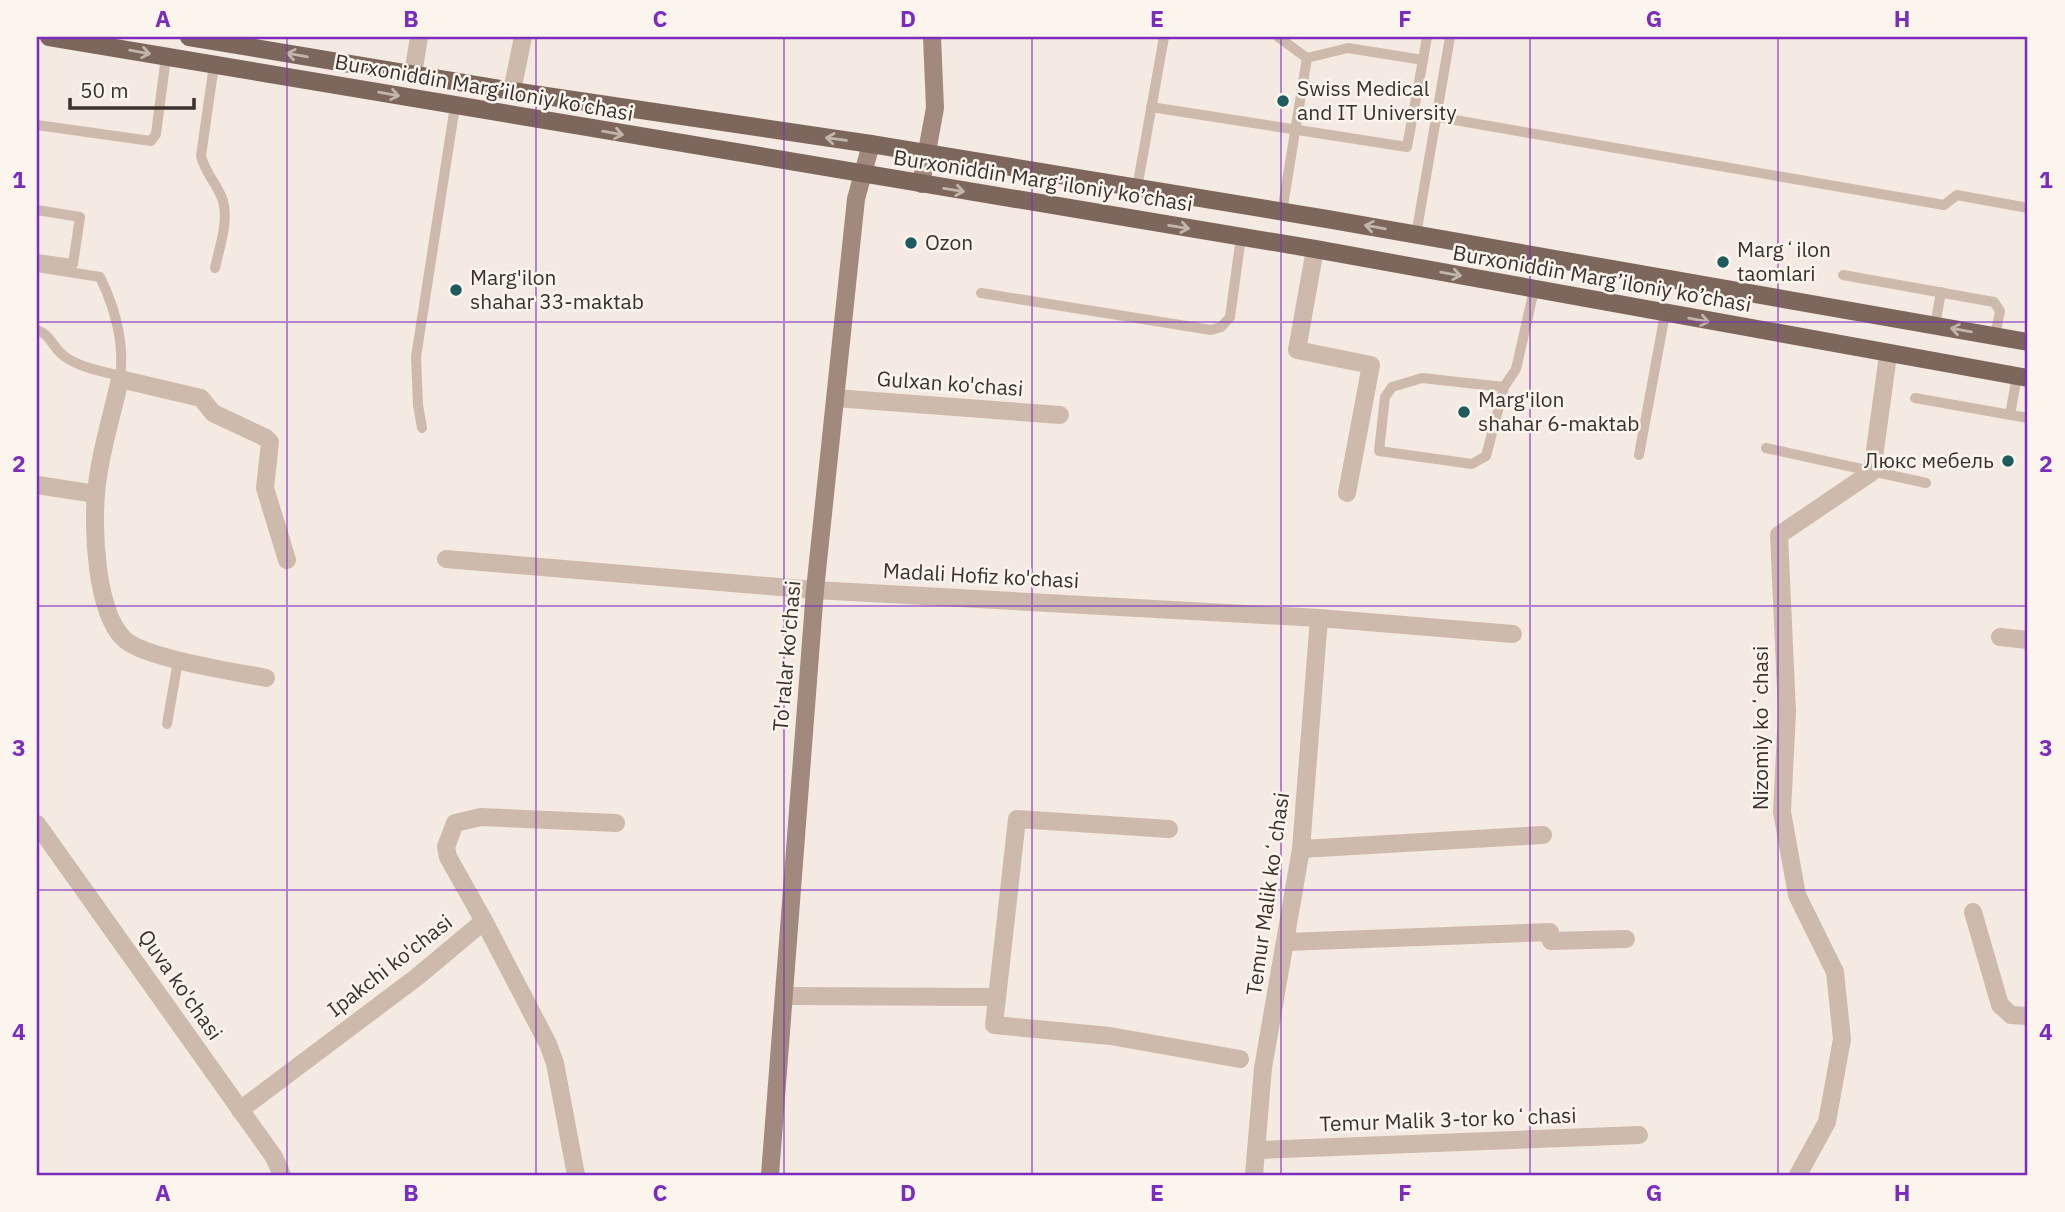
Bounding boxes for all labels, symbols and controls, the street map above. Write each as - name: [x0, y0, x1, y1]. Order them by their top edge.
- text: A: [155, 3, 171, 33]
- text: B: [403, 3, 419, 33]
- text: C: [653, 3, 668, 33]
- text: D: [900, 3, 916, 33]
- text: E: [1150, 3, 1164, 33]
- text: F: [1398, 3, 1412, 33]
- text: G: [1646, 3, 1662, 33]
- text: H: [1894, 3, 1910, 33]
- one-way arrow: [128, 46, 151, 59]
- street label: Burxoniddin Marg’iloniy ko’chasi: [333, 47, 636, 127]
- one-way arrow: [286, 48, 309, 61]
- scale bar: [70, 66, 194, 110]
- place label: Swiss Medical and IT University: [1297, 74, 1457, 126]
- text: 50 m: [80, 76, 129, 104]
- one-way arrow: [377, 88, 400, 101]
- marker: Swiss Medical and IT University: [1275, 93, 1291, 109]
- one-way arrow: [601, 126, 624, 140]
- one-way arrow: [825, 132, 848, 145]
- street label: Burxoniddin Marg’iloniy ko’chasi: [892, 143, 1195, 218]
- text: 1: [12, 164, 26, 194]
- text: 1: [2039, 164, 2053, 194]
- one-way arrow: [943, 184, 965, 197]
- one-way arrow: [1364, 220, 1387, 233]
- one-way arrow: [1167, 221, 1190, 234]
- place label: Ozon: [925, 228, 973, 256]
- marker: Ozon: [903, 235, 919, 251]
- place label: Margʻilon taomlari: [1737, 235, 1831, 287]
- street label: Burxoniddin Marg’iloniy ko’chasi: [1451, 238, 1754, 318]
- marker: Margʻilon taomlari: [1715, 254, 1731, 270]
- place label: Marg'ilon shahar 33-maktab: [470, 263, 644, 315]
- one-way arrow: [1439, 268, 1462, 282]
- marker: Marg'ilon shahar 33-maktab: [448, 282, 464, 298]
- one-way arrow: [1687, 314, 1710, 327]
- one-way arrow: [1950, 323, 1973, 336]
- street label: Gulxan ko'chasi: [876, 364, 1024, 402]
- place label: Marg'ilon shahar 6-maktab: [1478, 385, 1639, 437]
- marker: Marg'ilon shahar 6-maktab: [1456, 404, 1472, 420]
- place label: Люкс мебель: [1864, 446, 1994, 474]
- text: 2: [12, 448, 26, 478]
- text: 2: [2039, 448, 2053, 478]
- marker: Люкс мебель: [2000, 453, 2016, 469]
- street label: Madali Hofiz ko'chasi: [882, 556, 1080, 594]
- street label: To'ralar ko'chasi: [765, 579, 807, 733]
- street label: Nizomiy koʻchasi: [1746, 646, 1774, 810]
- text: 3: [12, 732, 26, 762]
- text: 3: [2039, 732, 2053, 762]
- street label: Temur Malik koʻchasi: [1239, 791, 1295, 997]
- street label: Ipakchi ko'chasi: [321, 908, 458, 1023]
- street label: Quva ko'chasi: [132, 924, 229, 1045]
- text: 4: [12, 1016, 26, 1046]
- text: 4: [2039, 1016, 2053, 1046]
- street label: Temur Malik 3-tor koʻchasi: [1319, 1101, 1577, 1137]
- text: A: [155, 1177, 171, 1207]
- text: B: [403, 1177, 419, 1207]
- text: C: [653, 1177, 668, 1207]
- text: D: [900, 1177, 916, 1207]
- text: E: [1150, 1177, 1164, 1207]
- text: F: [1398, 1177, 1412, 1207]
- text: G: [1646, 1177, 1662, 1207]
- text: H: [1894, 1177, 1910, 1207]

